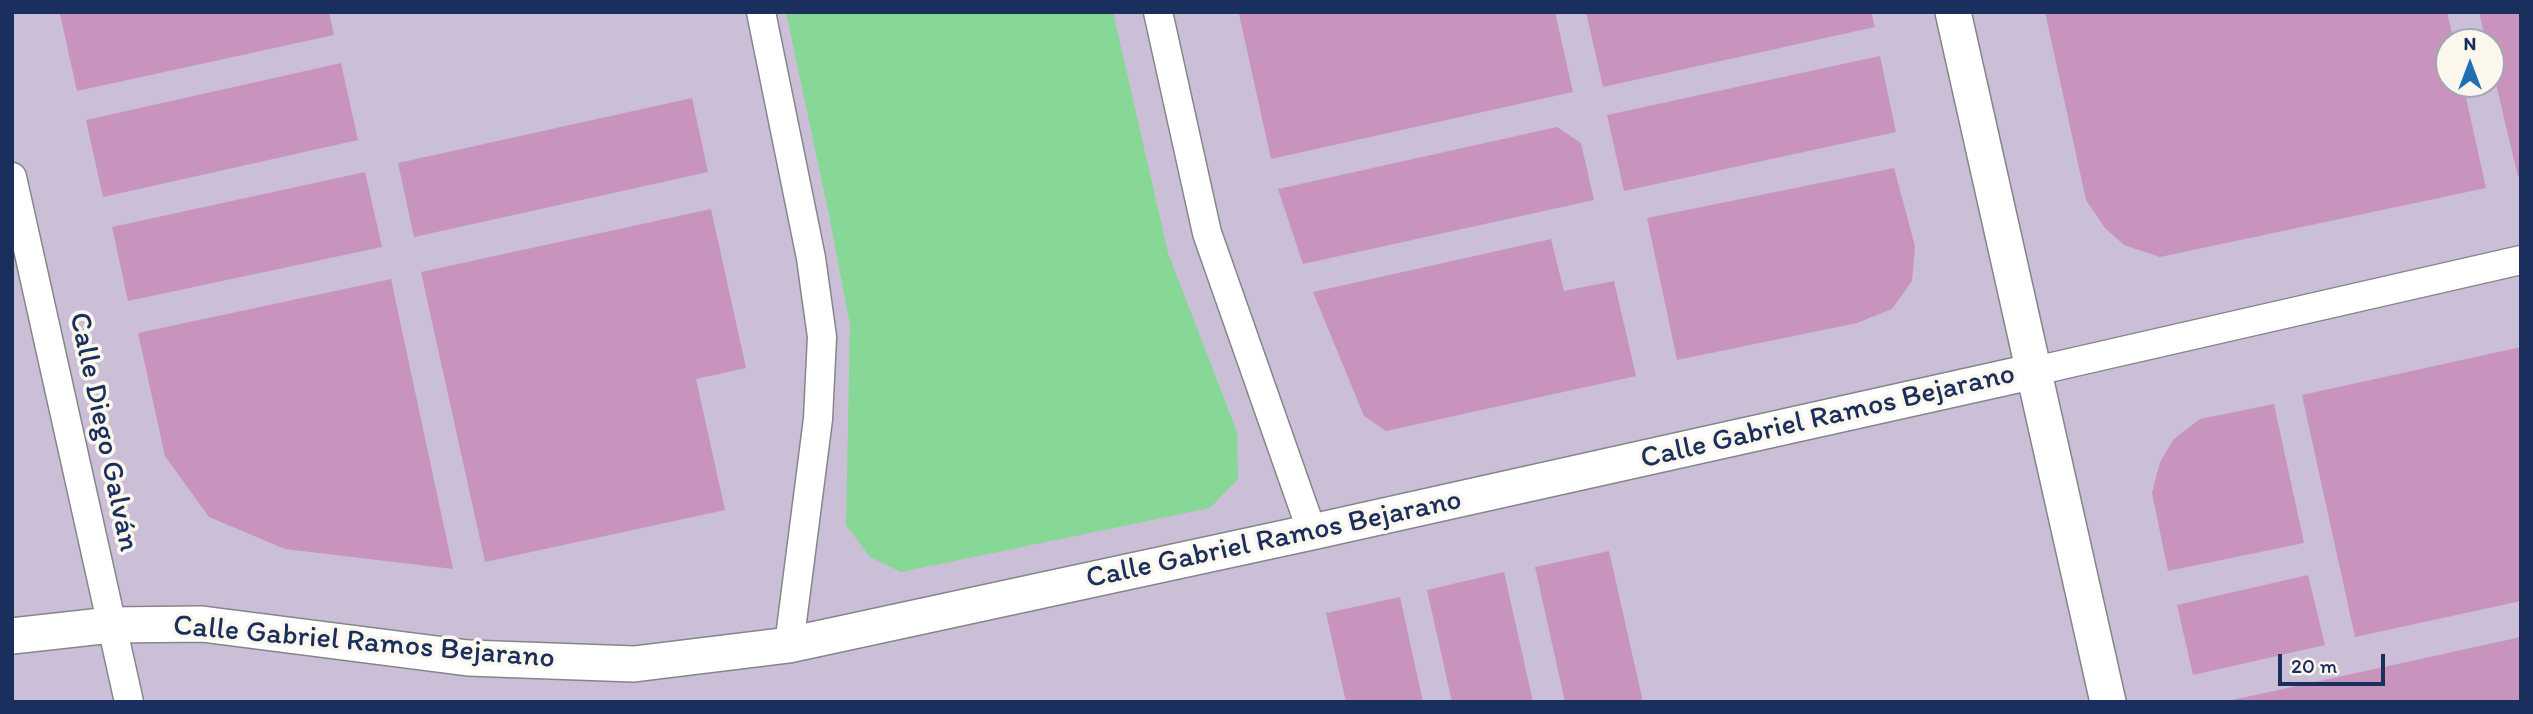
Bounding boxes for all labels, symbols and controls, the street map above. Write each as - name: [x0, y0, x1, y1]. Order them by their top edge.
- north arrow: [2435, 28, 2505, 98]
- text: N: [2464, 32, 2476, 55]
- street label: Calle Diego Galván: [60, 309, 146, 555]
- street label: Calle Gabriel Ramos Bejarano: [1637, 356, 2019, 478]
- street label: Calle Gabriel Ramos Bejarano: [1083, 483, 1465, 597]
- street label: Calle Gabriel Ramos Bejarano: [172, 608, 556, 678]
- scale bar: [2281, 640, 2388, 684]
- text: 20 m: [2291, 653, 2337, 678]

